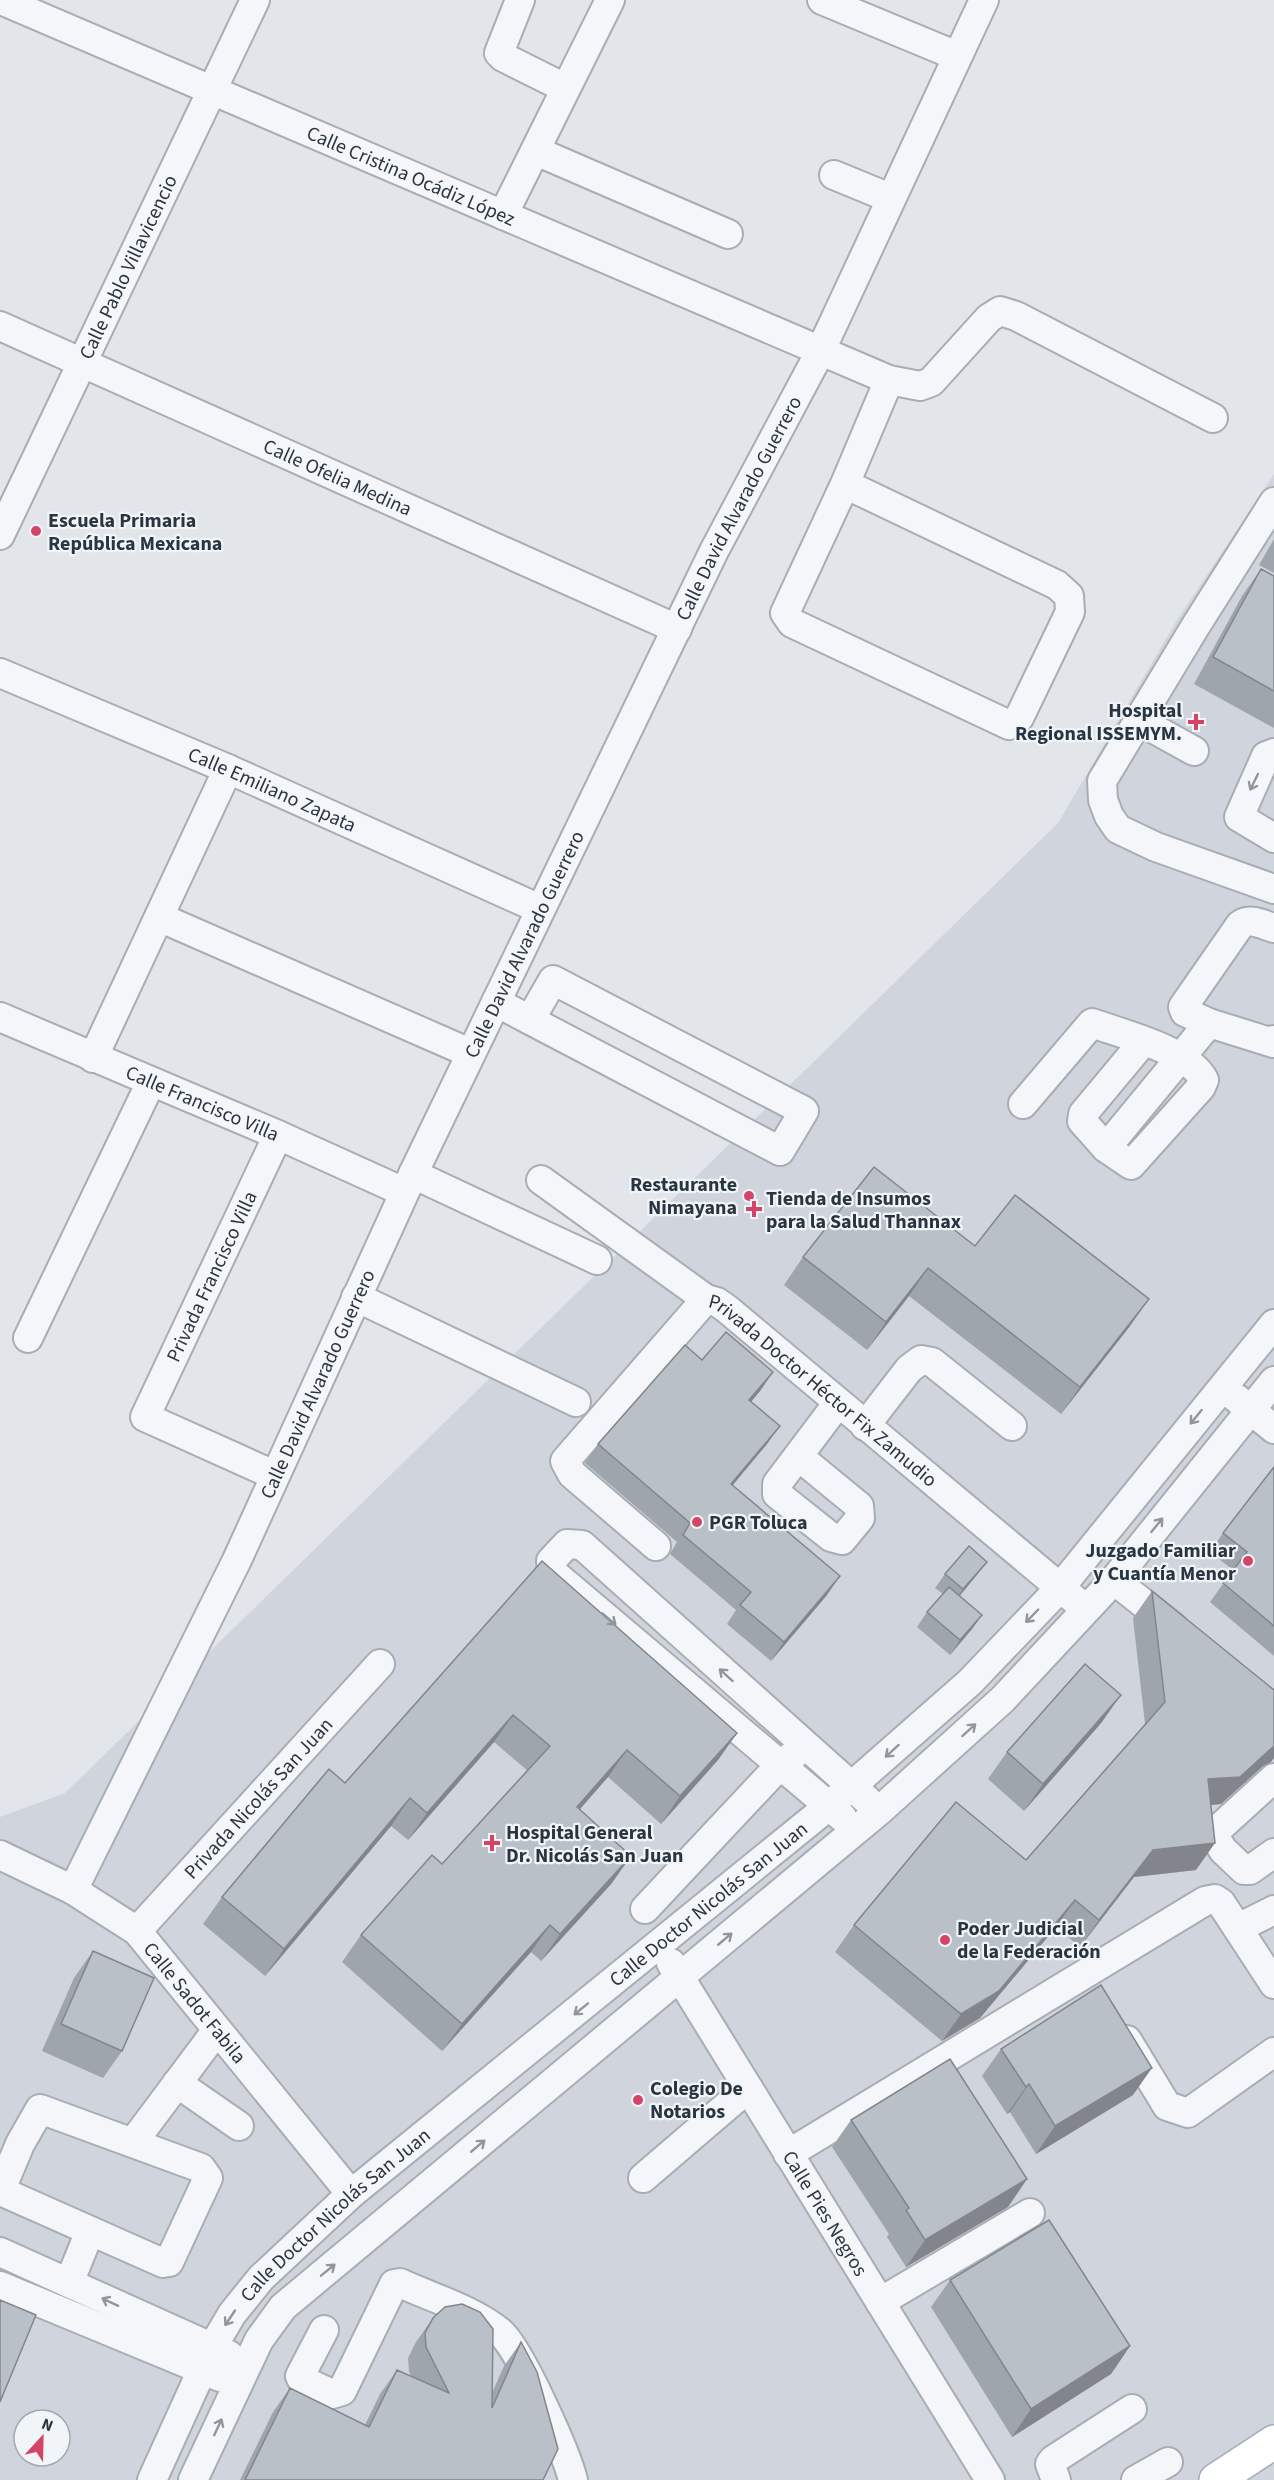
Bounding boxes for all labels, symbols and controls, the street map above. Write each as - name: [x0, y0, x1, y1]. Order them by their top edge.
- street label: Calle Cristina Ocádiz López: [302, 119, 519, 233]
- street label: Calle Pablo Villavicencio: [73, 170, 185, 364]
- street label: Calle David Alvarado Guerrero: [670, 391, 809, 625]
- street label: Calle Ofelia Medina: [258, 433, 416, 524]
- place label: Escuela Primaria República Mexicana: [48, 507, 222, 558]
- marker: Escuela Primaria República Mexicana: [29, 524, 43, 538]
- place label: Hospital Regional ISSEMYM.: [1015, 697, 1182, 748]
- marker: Hospital Regional ISSEMYM.: [1187, 713, 1205, 731]
- street label: Calle Emiliano Zapata: [183, 741, 360, 840]
- one-way arrow: [1247, 773, 1259, 791]
- street label: Calle David Alvarado Guerrero: [458, 826, 592, 1063]
- street label: Calle Francisco Villa: [121, 1059, 283, 1149]
- place label: Restaurante Nimayana: [630, 1171, 737, 1222]
- place label: Tienda de Insumos para la Salud Thannax: [766, 1185, 961, 1236]
- street label: Privada Francisco Villa: [160, 1187, 265, 1367]
- marker: Restaurante Nimayana: [742, 1189, 756, 1203]
- marker: Tienda de Insumos para la Salud Thannax: [747, 1202, 761, 1216]
- street label: Calle David Alvarado Guerrero: [254, 1265, 383, 1504]
- street label: Privada Doctor Héctor Fix Zamudio: [705, 1287, 943, 1494]
- one-way arrow: [1190, 1409, 1203, 1425]
- place label: PGR Toluca: [709, 1509, 807, 1537]
- marker: PGR Toluca: [690, 1515, 704, 1529]
- one-way arrow: [1151, 1517, 1164, 1533]
- place label: Juzgado Familiar y Cuantía Menor: [1085, 1537, 1236, 1588]
- marker: Juzgado Familiar y Cuantía Menor: [1241, 1554, 1255, 1568]
- one-way arrow: [1025, 1609, 1040, 1624]
- one-way arrow: [601, 1612, 616, 1626]
- one-way arrow: [718, 1668, 733, 1682]
- street label: Privada Nicolás San Juan: [178, 1712, 340, 1886]
- one-way arrow: [961, 1723, 976, 1737]
- one-way arrow: [885, 1744, 900, 1758]
- street label: Calle Doctor Nicolás San Juan: [604, 1816, 814, 1994]
- place label: Hospital General Dr. Nicolás San Juan: [506, 1819, 683, 1870]
- marker: Hospital General Dr. Nicolás San Juan: [483, 1834, 501, 1852]
- place label: Poder Judicial de la Federación: [957, 1915, 1101, 1966]
- one-way arrow: [717, 1933, 733, 1946]
- marker: Poder Judicial de la Federación: [938, 1933, 952, 1947]
- street label: Calle Sadot Fabila: [136, 1936, 252, 2070]
- one-way arrow: [573, 2003, 589, 2016]
- place label: Colegio De Notarios: [650, 2075, 743, 2126]
- marker: Colegio De Notarios: [631, 2093, 645, 2107]
- street label: Calle Doctor Nicolás San Juan: [234, 2122, 437, 2308]
- one-way arrow: [470, 2139, 486, 2152]
- street label: Calle Pies Negros: [775, 2146, 874, 2282]
- one-way arrow: [320, 2263, 336, 2276]
- one-way arrow: [102, 2295, 120, 2307]
- one-way arrow: [224, 2309, 237, 2326]
- north arrow: [12, 2408, 72, 2468]
- text: N: [38, 2413, 56, 2437]
- one-way arrow: [212, 2418, 224, 2436]

